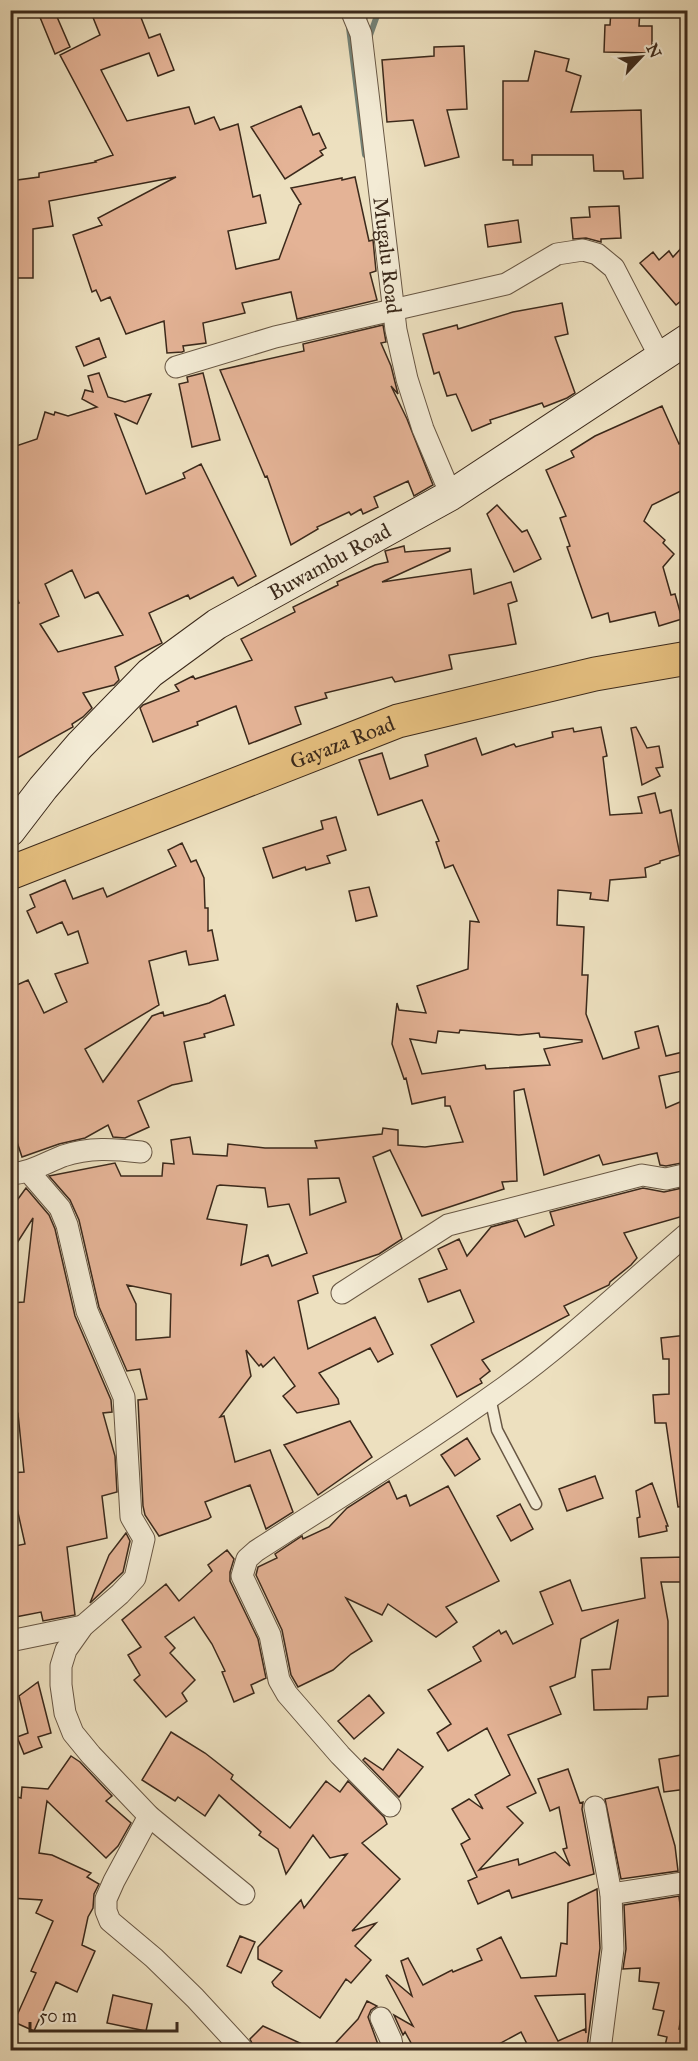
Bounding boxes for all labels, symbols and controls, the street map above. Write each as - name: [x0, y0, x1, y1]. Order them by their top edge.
- north arrow: [611, 27, 671, 87]
- text: N: [643, 40, 666, 61]
- street label: Mugalu Road: [367, 196, 407, 316]
- street label: Buwambu Road: [264, 518, 396, 606]
- street label: Gayaza Road: [286, 710, 399, 775]
- scale bar: [30, 1995, 177, 2033]
- text: 50 m: [39, 2005, 77, 2027]

